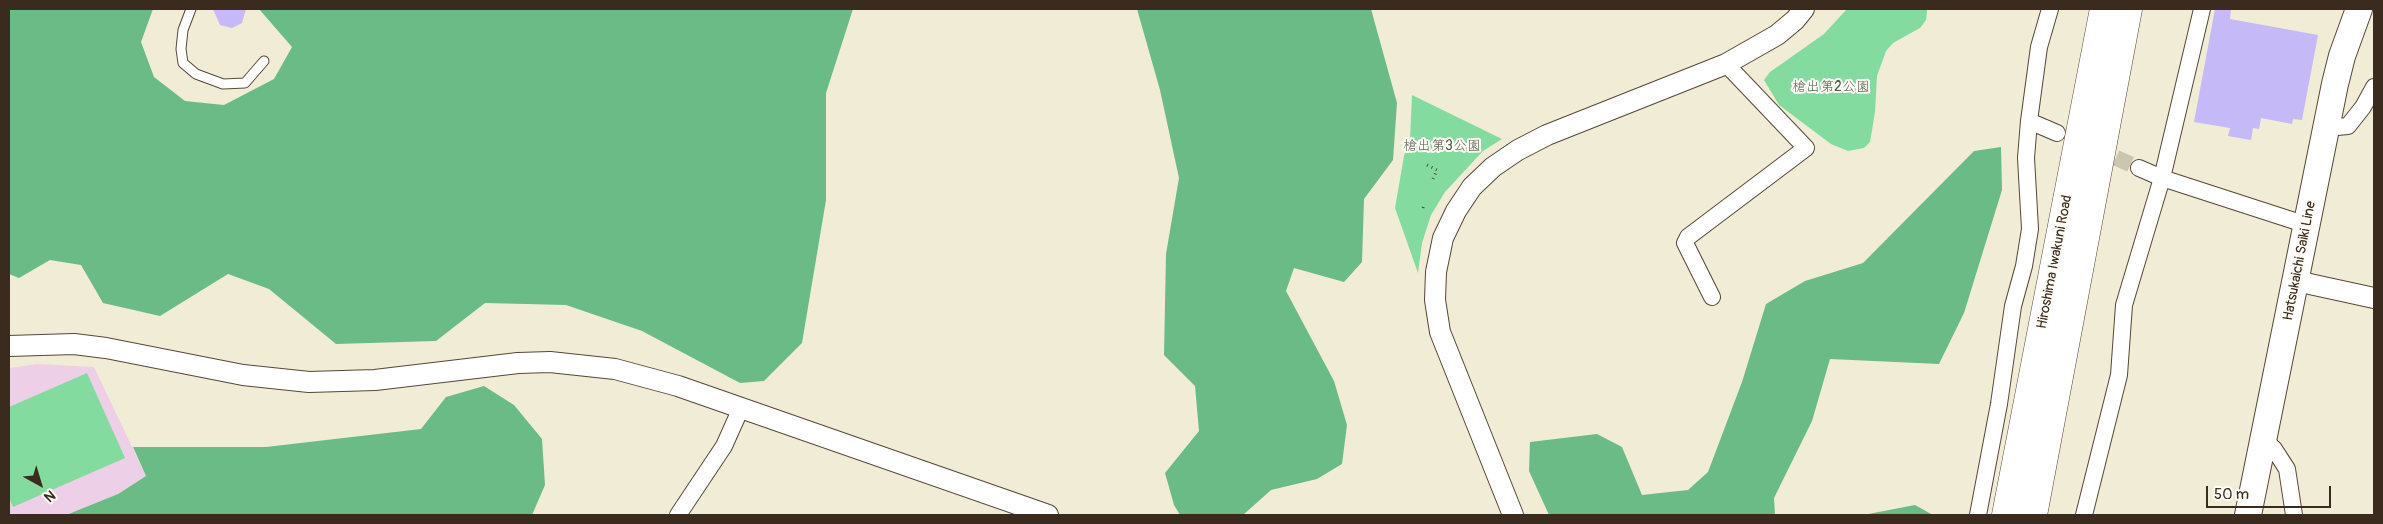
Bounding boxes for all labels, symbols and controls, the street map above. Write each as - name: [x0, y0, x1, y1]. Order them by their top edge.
- park label: 槍出第2公園: [1792, 79, 1870, 95]
- park label: 槍出第3公園: [1403, 138, 1481, 154]
- street label: Hiroshima Iwakuni Road: [2034, 194, 2076, 330]
- street label: Hatsukaichi Saiki Line: [2280, 200, 2320, 322]
- north arrow: [15, 459, 65, 509]
- scale bar: [2208, 476, 2333, 508]
- text: 50 m: [2214, 485, 2249, 504]
- text: N: [41, 486, 59, 506]

